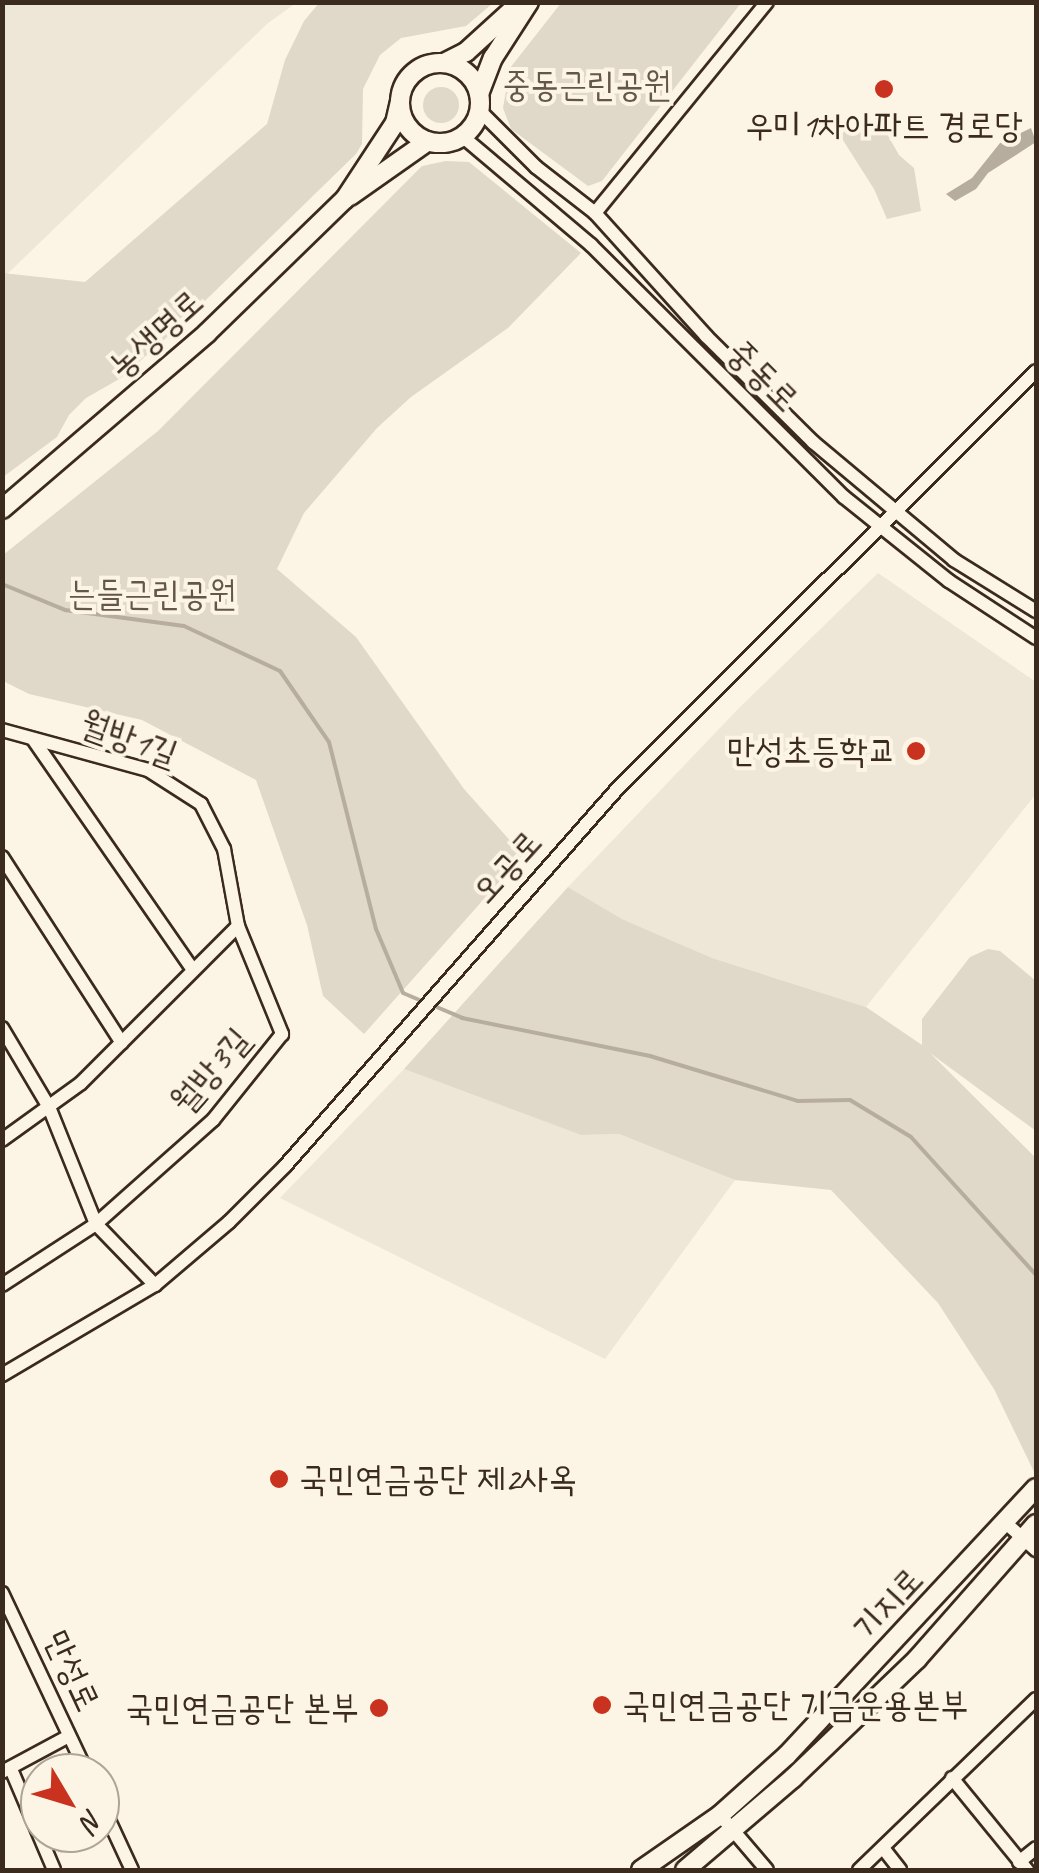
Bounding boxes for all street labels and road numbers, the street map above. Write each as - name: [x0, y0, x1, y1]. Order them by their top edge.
- street label: 농생명로: [100, 281, 212, 387]
- street label: 중동로: [718, 331, 808, 421]
- street label: 월방1길: [75, 702, 183, 776]
- street label: 오공로: [463, 822, 551, 912]
- street label: 월방3길: [162, 1019, 260, 1123]
- street label: 기지로: [844, 1559, 932, 1649]
- street label: 만성로: [35, 1624, 109, 1718]

